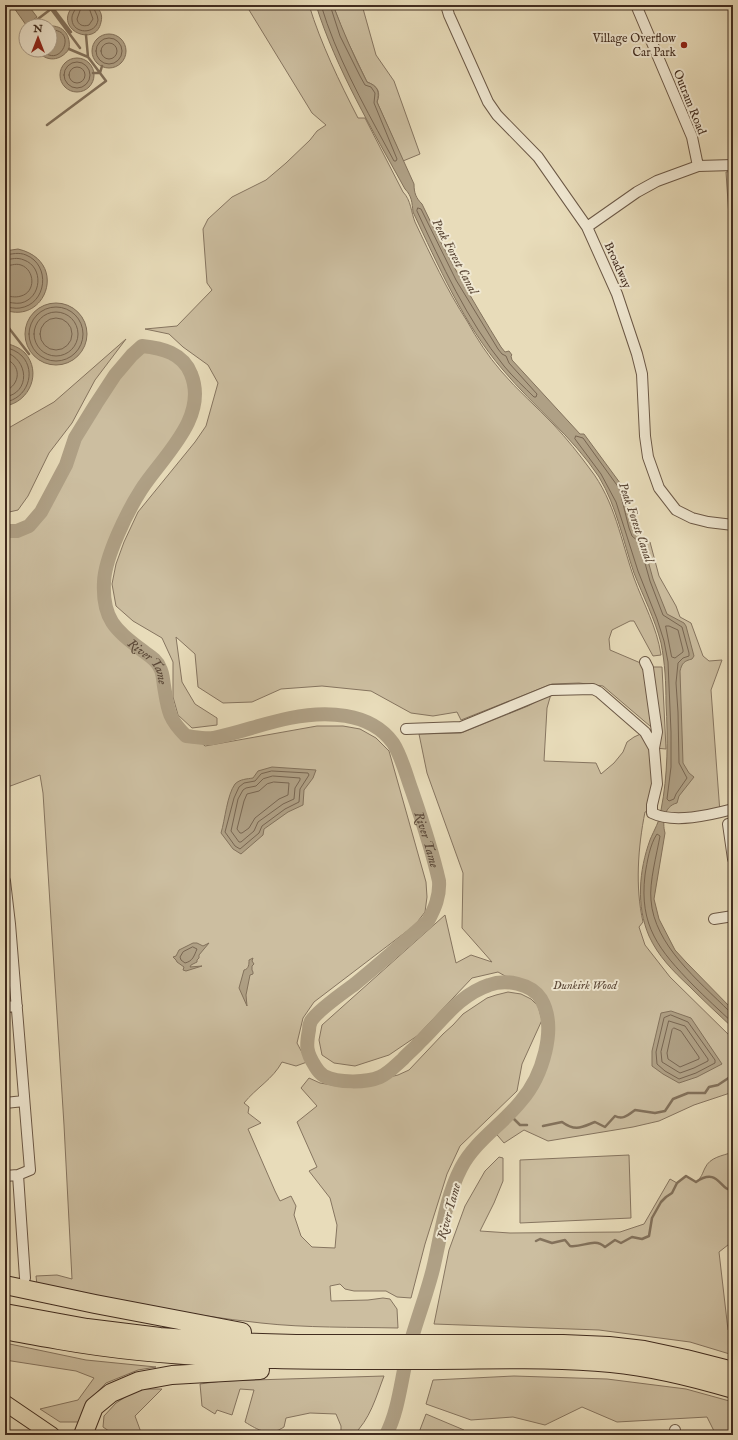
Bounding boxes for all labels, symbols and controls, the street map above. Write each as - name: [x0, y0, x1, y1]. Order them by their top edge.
- north arrow: [18, 18, 58, 58]
- text: N: [32, 22, 43, 36]
- place label: Village Overflow Car Park: [592, 31, 677, 60]
- marker: Village Overflow Car Park: [679, 40, 689, 50]
- street label: Outram Road: [670, 67, 710, 137]
- water label: Peak Forest Canal: [428, 216, 482, 298]
- street label: Broadway: [601, 240, 634, 291]
- water label: Peak Forest Canal: [614, 480, 658, 566]
- water label: River Tame: [124, 635, 171, 686]
- water label: River Tame: [410, 810, 443, 870]
- park label: Dunkirk Wood: [553, 978, 618, 993]
- water label: River Tame: [434, 1181, 465, 1241]

